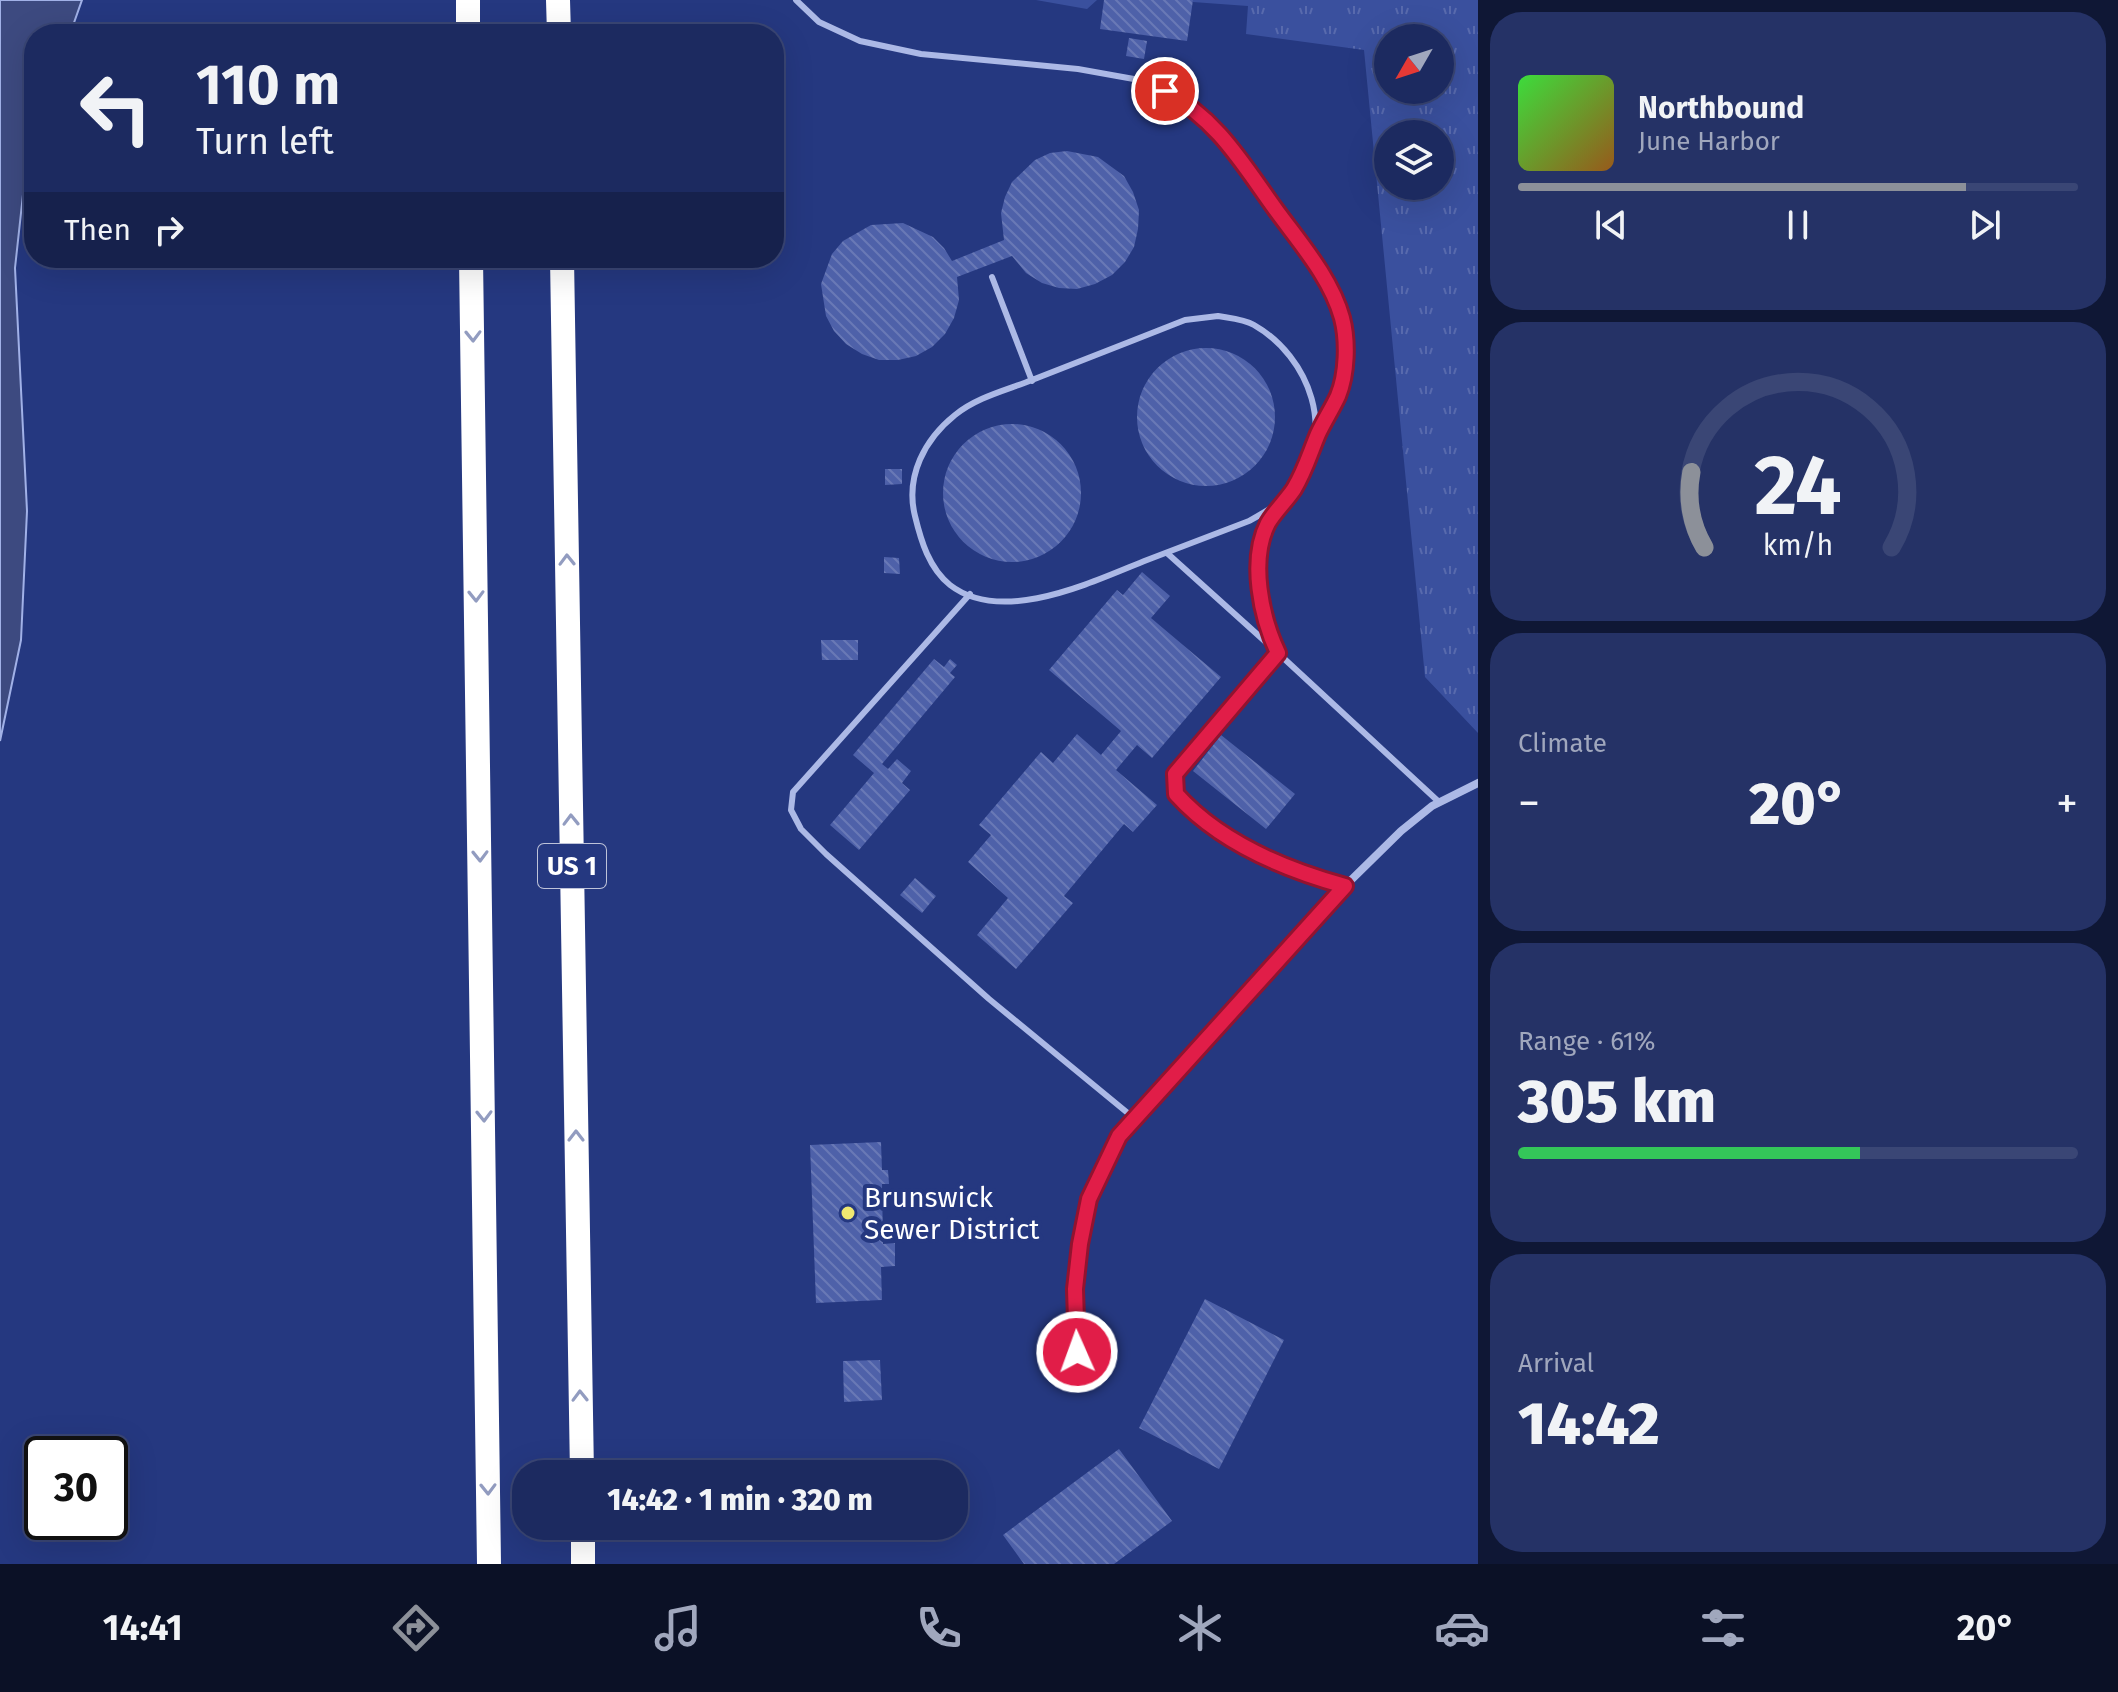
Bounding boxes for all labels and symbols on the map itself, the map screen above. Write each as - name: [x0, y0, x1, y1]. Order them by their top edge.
- north arrow: [1374, 24, 1454, 104]
- pin: [1131, 57, 1199, 125]
- one-way arrow: [464, 330, 481, 343]
- one-way arrow: [558, 553, 576, 566]
- one-way arrow: [467, 590, 485, 603]
- one-way arrow: [562, 813, 580, 826]
- road number: US 1: [538, 844, 606, 888]
- one-way arrow: [471, 850, 489, 863]
- one-way arrow: [475, 1110, 493, 1123]
- one-way arrow: [567, 1129, 585, 1142]
- place label: Brunswick Sewer District: [864, 1181, 1040, 1246]
- marker: Brunswick Sewer District: [839, 1204, 857, 1222]
- position arrow: [1035, 1310, 1119, 1394]
- one-way arrow: [571, 1389, 589, 1402]
- speed limit sign: 30: [24, 1436, 128, 1540]
- one-way arrow: [479, 1483, 497, 1496]

